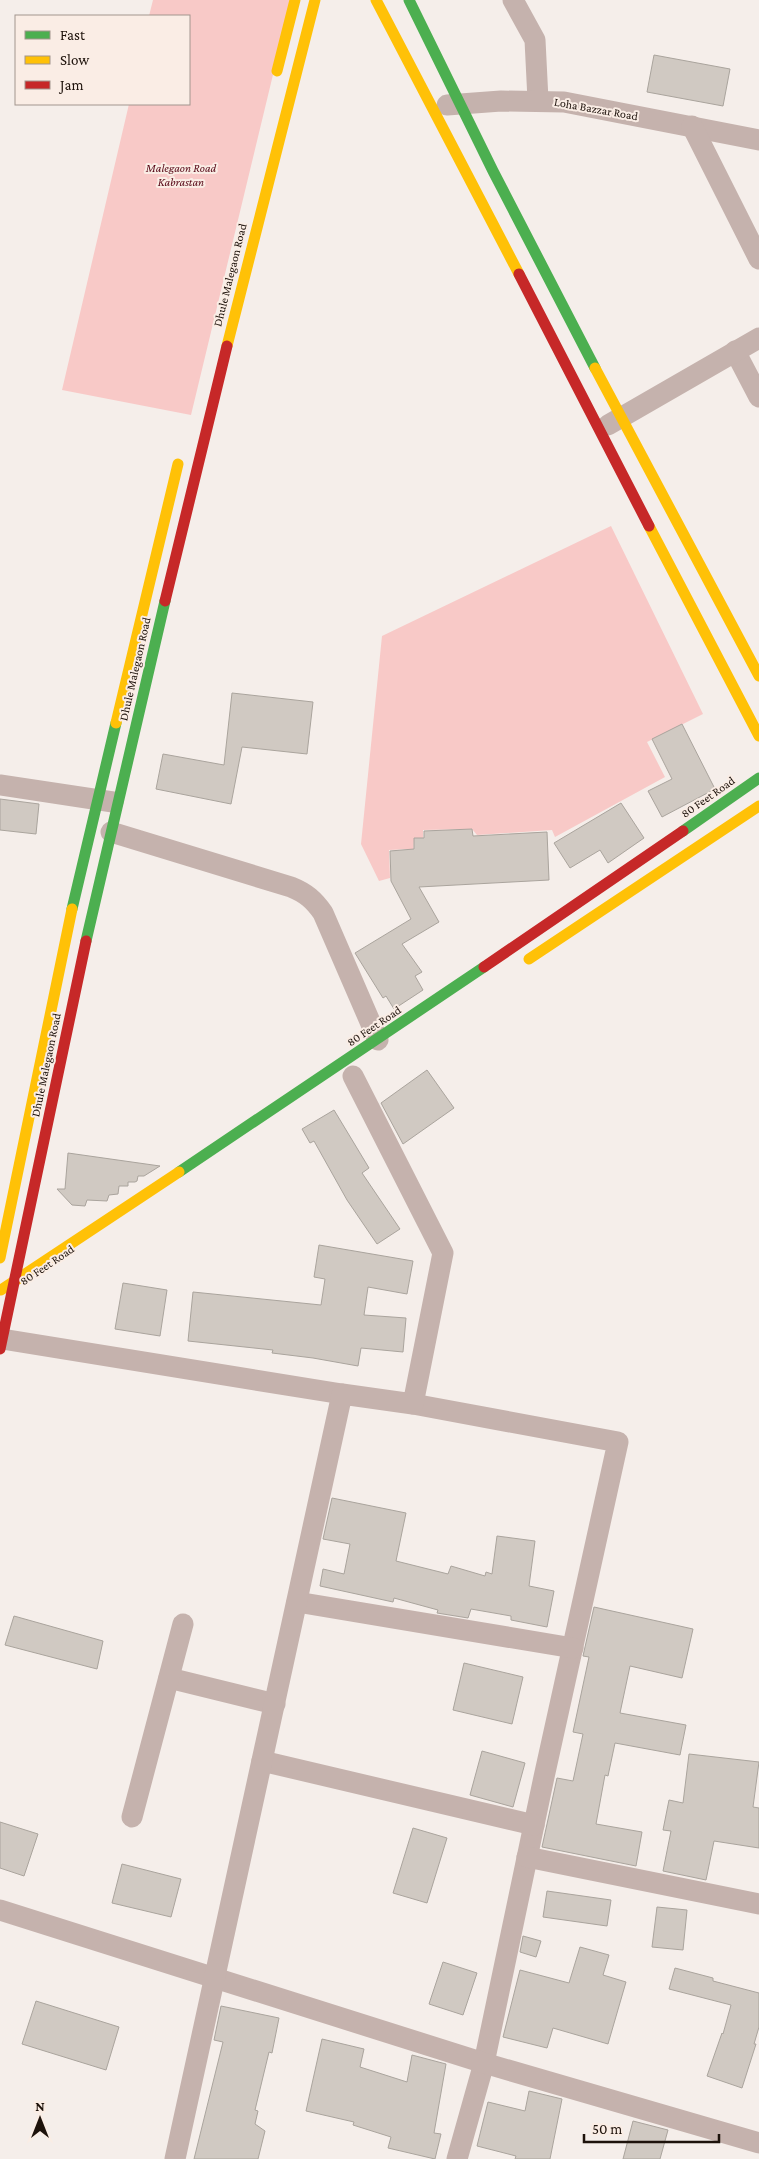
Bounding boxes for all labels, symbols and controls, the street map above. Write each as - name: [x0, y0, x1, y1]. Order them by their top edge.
- legend: [15, 15, 190, 105]
- text: Fast: [60, 27, 86, 43]
- text: Slow: [60, 52, 90, 68]
- text: Jam: [58, 77, 83, 94]
- street label: Loha Bazzar Road: [553, 95, 640, 123]
- park label: Malegaon Road Kabrastan: [145, 161, 217, 189]
- street label: Dhule Malegaon Road: [210, 221, 250, 328]
- street label: Dhule Malegaon Road: [116, 615, 154, 722]
- street label: 80 Feet Road: [678, 773, 738, 821]
- street label: 80 Feet Road: [344, 1002, 404, 1049]
- street label: Dhule Malegaon Road: [28, 1011, 64, 1118]
- street label: 80 Feet Road: [17, 1241, 77, 1288]
- north arrow: [15, 2094, 65, 2144]
- text: N: [35, 2098, 45, 2114]
- scale bar: [584, 2112, 719, 2144]
- text: 50 m: [592, 2121, 622, 2137]

